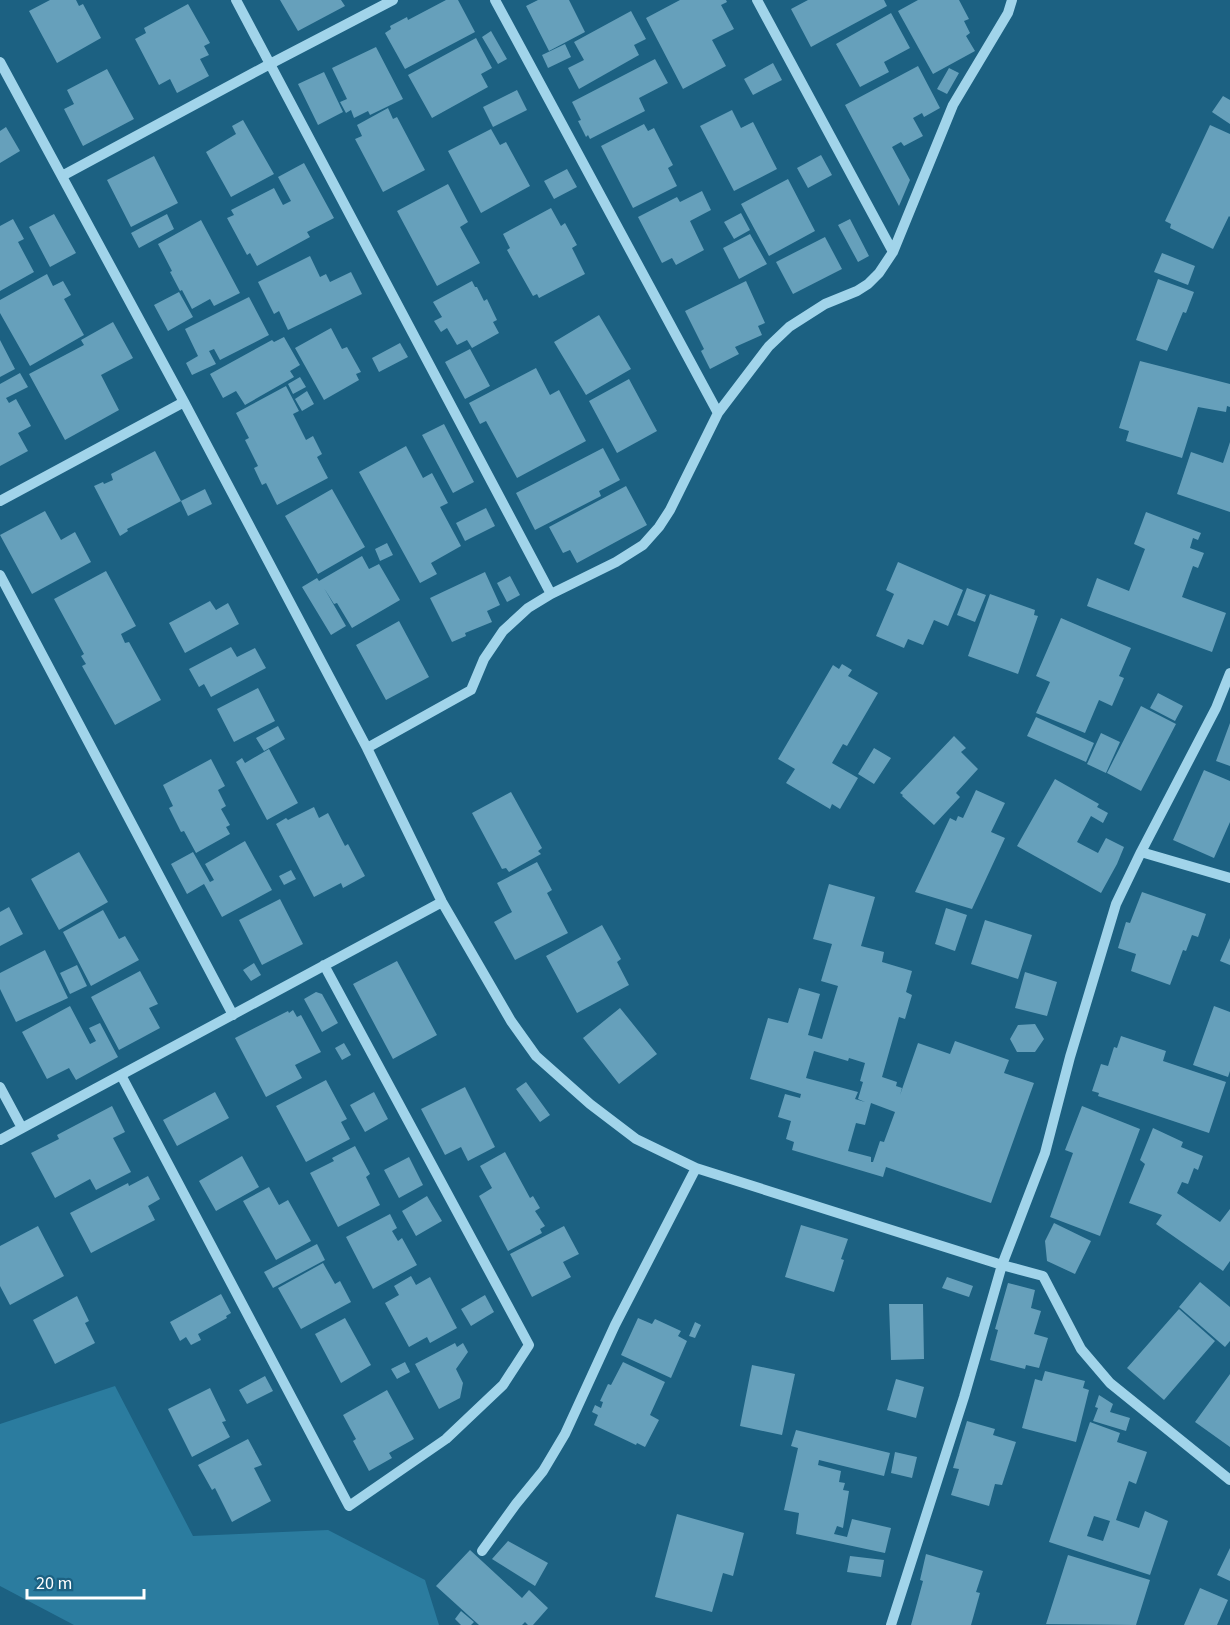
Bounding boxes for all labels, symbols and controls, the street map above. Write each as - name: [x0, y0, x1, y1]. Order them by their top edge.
- scale bar: [27, 1562, 144, 1600]
- text: 20 m: [36, 1571, 72, 1596]

